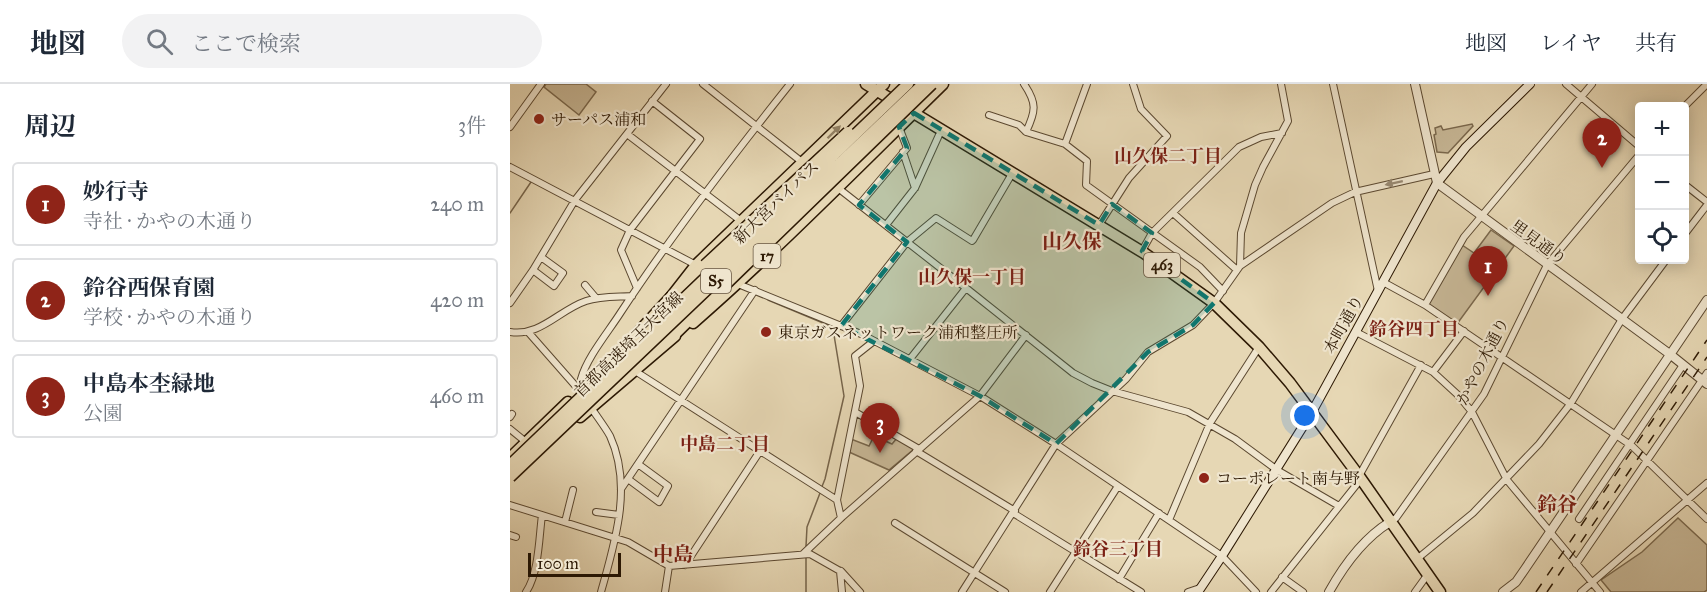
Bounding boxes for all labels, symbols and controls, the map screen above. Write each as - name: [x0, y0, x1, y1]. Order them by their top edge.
- search box: [122, 14, 542, 68]
- icon: search: [143, 25, 176, 58]
- text: 地図: [30, 26, 86, 61]
- text: ここで検索: [191, 30, 301, 57]
- text: 地図: [1465, 30, 1507, 56]
- text: レイヤ: [1540, 30, 1602, 56]
- text: 共有: [1635, 30, 1677, 56]
- map controls: [1635, 102, 1689, 264]
- button: +: [1635, 102, 1689, 156]
- text: 周辺: [24, 110, 76, 142]
- place label: サーパス浦和: [551, 110, 646, 129]
- marker: サーパス浦和: [532, 112, 546, 126]
- text: 3件: [458, 113, 486, 137]
- pin: 2: [1582, 118, 1622, 168]
- one-way arrow: [826, 125, 840, 139]
- district label: 山久保二丁目: [1114, 145, 1222, 167]
- button: −: [1635, 156, 1689, 210]
- street label: 新大宮バイパス: [730, 157, 823, 248]
- text: 妙行寺: [83, 178, 149, 205]
- one-way arrow: [1385, 179, 1404, 188]
- text: 1: [42, 192, 49, 216]
- text: 240 m: [430, 192, 484, 216]
- text: 寺社 · かやの木通り: [83, 209, 256, 233]
- button: locate: [1635, 210, 1689, 264]
- street label: 里見通り: [1507, 216, 1570, 269]
- district label: 山久保: [1042, 229, 1102, 253]
- road number: 17: [754, 244, 780, 268]
- pin: 1: [1468, 246, 1508, 296]
- road number: 463: [1144, 253, 1180, 277]
- district label: 山久保一丁目: [918, 266, 1026, 288]
- road number: S5: [701, 269, 731, 293]
- text: 鈴谷西保育園: [83, 274, 215, 301]
- text: 2: [41, 288, 50, 312]
- text: 420 m: [430, 288, 484, 312]
- street label: 首都高速埼玉大宮線: [570, 288, 687, 401]
- street label: 本町通り: [1320, 292, 1367, 357]
- text: 学校 · かやの木通り: [83, 305, 256, 329]
- street label: かやの木通り: [1452, 314, 1513, 408]
- district label: 鈴谷四丁目: [1369, 318, 1459, 340]
- place label: 東京ガスネットワーク浦和整圧所: [778, 323, 1018, 342]
- marker: 東京ガスネットワーク浦和整圧所: [759, 325, 773, 339]
- text: 中島本杢緑地: [83, 370, 215, 397]
- text: 3: [42, 384, 50, 408]
- text: 460 m: [430, 384, 484, 408]
- text: 公園: [83, 401, 123, 425]
- your location: [1290, 401, 1319, 430]
- pin: 3: [860, 404, 899, 453]
- district label: 中島二丁目: [680, 433, 770, 455]
- place label: コーポレート南与野: [1216, 469, 1360, 488]
- marker: コーポレート南与野: [1197, 471, 1211, 485]
- district label: 鈴谷: [1537, 492, 1577, 516]
- district label: 鈴谷三丁目: [1073, 538, 1163, 560]
- district label: 中島: [653, 542, 693, 566]
- scale bar: [528, 550, 621, 578]
- text: 100 m: [537, 554, 579, 573]

